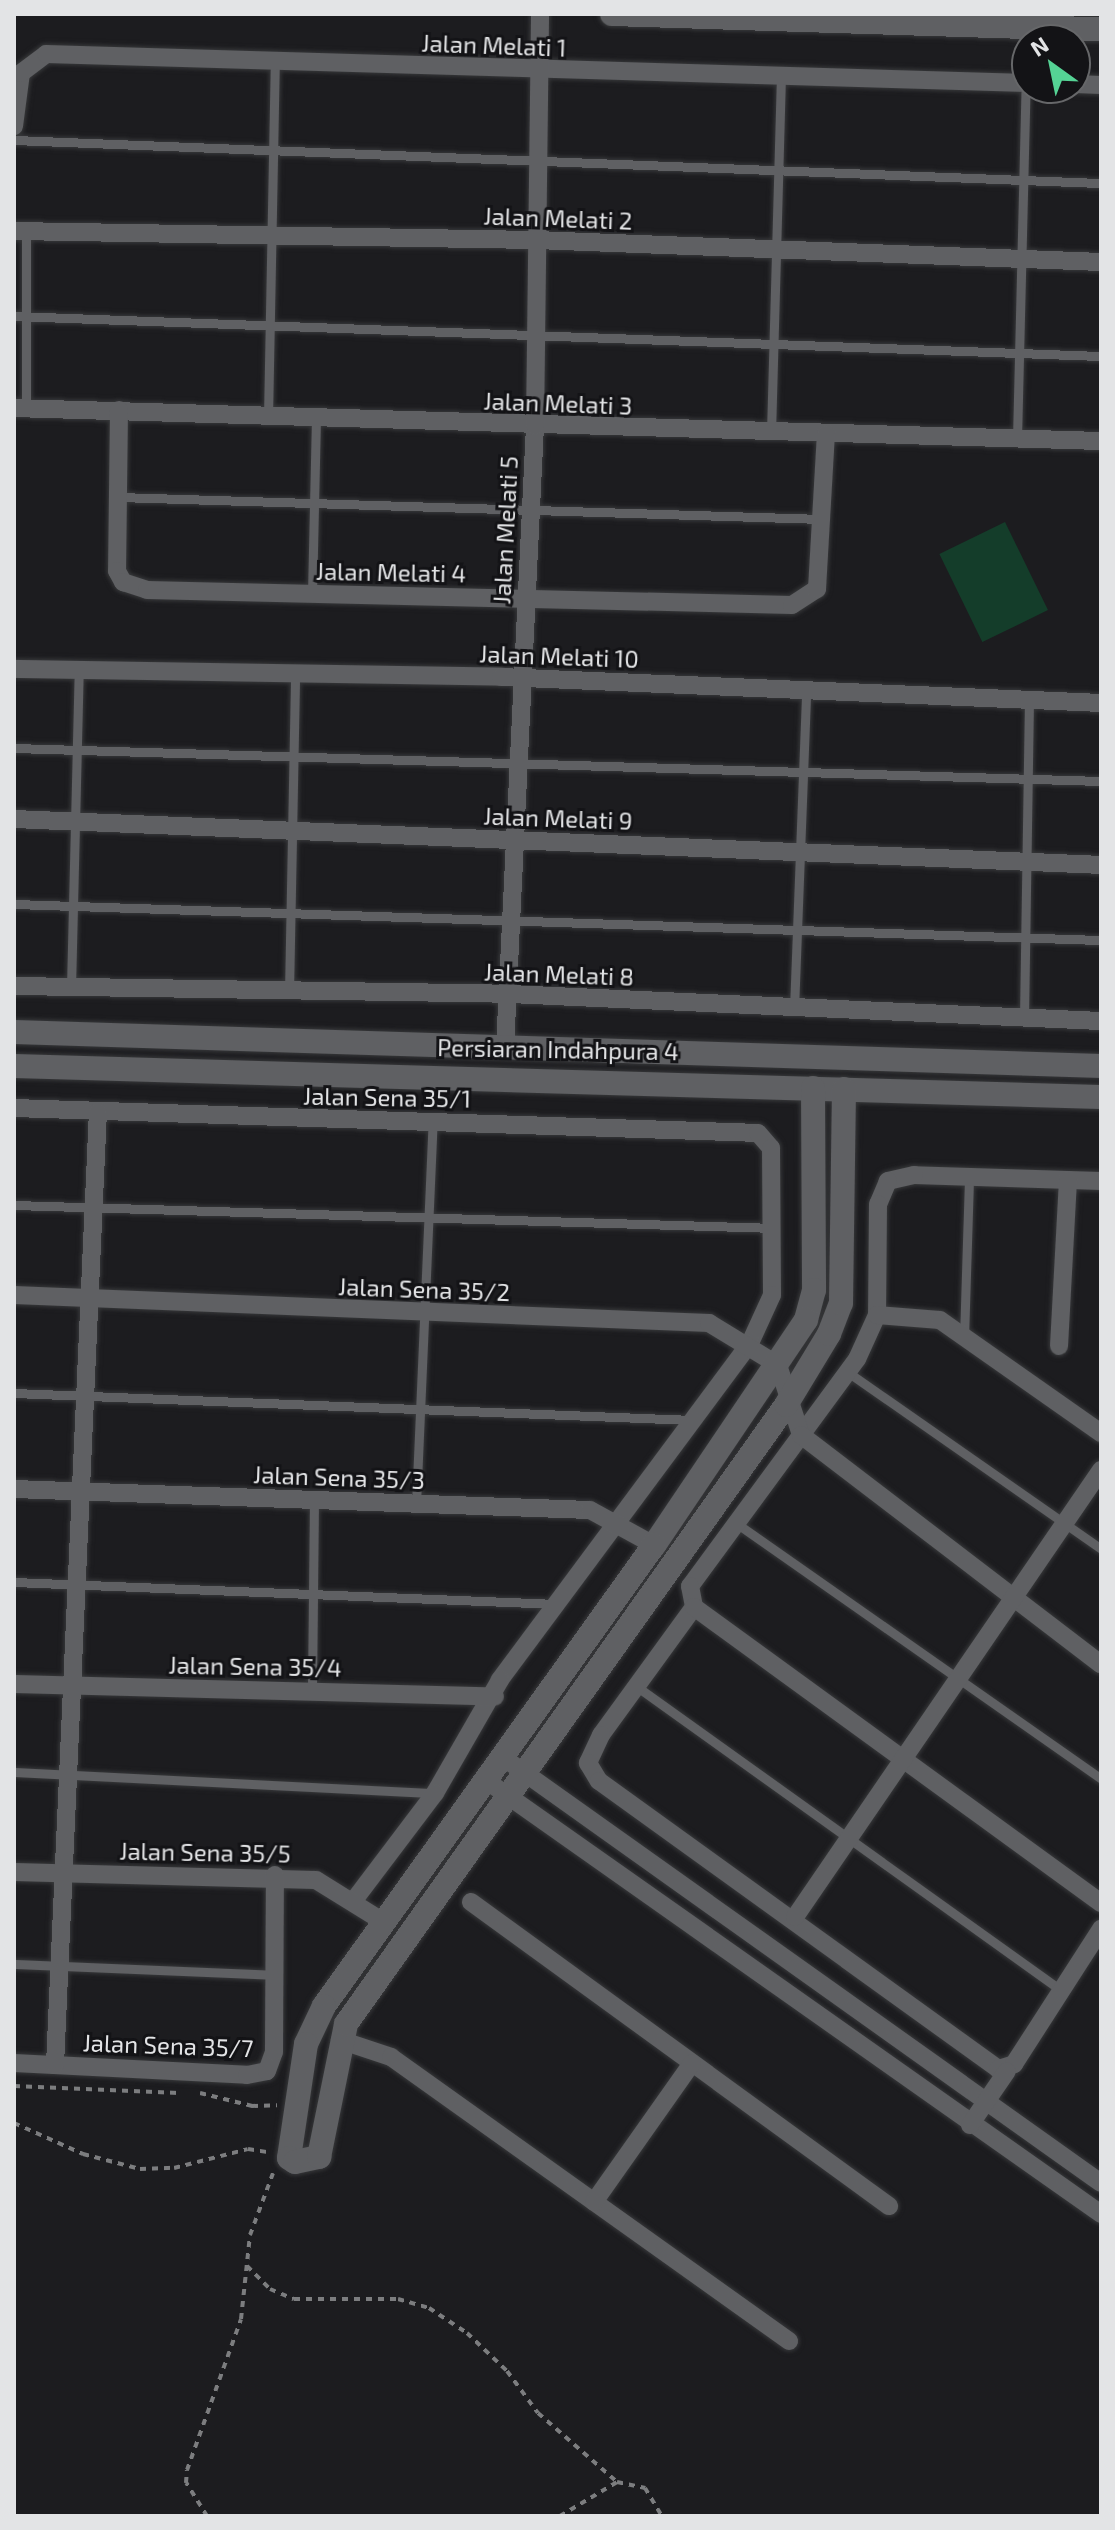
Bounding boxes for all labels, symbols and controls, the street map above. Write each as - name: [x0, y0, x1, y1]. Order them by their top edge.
- north arrow: [1011, 24, 1091, 104]
- street label: Jalan Melati 1: [421, 28, 567, 62]
- text: N: [1025, 30, 1053, 61]
- street label: Jalan Melati 2: [483, 201, 633, 235]
- street label: Jalan Melati 3: [483, 386, 633, 420]
- street label: Jalan Melati 5: [487, 455, 523, 605]
- street label: Jalan Melati 4: [316, 556, 466, 588]
- street label: Jalan Melati 10: [479, 639, 639, 673]
- street label: Jalan Melati 9: [483, 801, 633, 835]
- street label: Jalan Melati 8: [483, 957, 635, 991]
- street label: Persiaran Indahpura 4: [437, 1032, 679, 1066]
- street label: Jalan Sena 35/1: [303, 1081, 471, 1113]
- street label: Jalan Sena 35/2: [338, 1272, 510, 1306]
- street label: Jalan Sena 35/3: [253, 1460, 425, 1494]
- street label: Jalan Sena 35/4: [168, 1650, 342, 1682]
- street label: Jalan Sena 35/5: [119, 1836, 291, 1868]
- street label: Jalan Sena 35/7: [82, 2028, 254, 2062]

